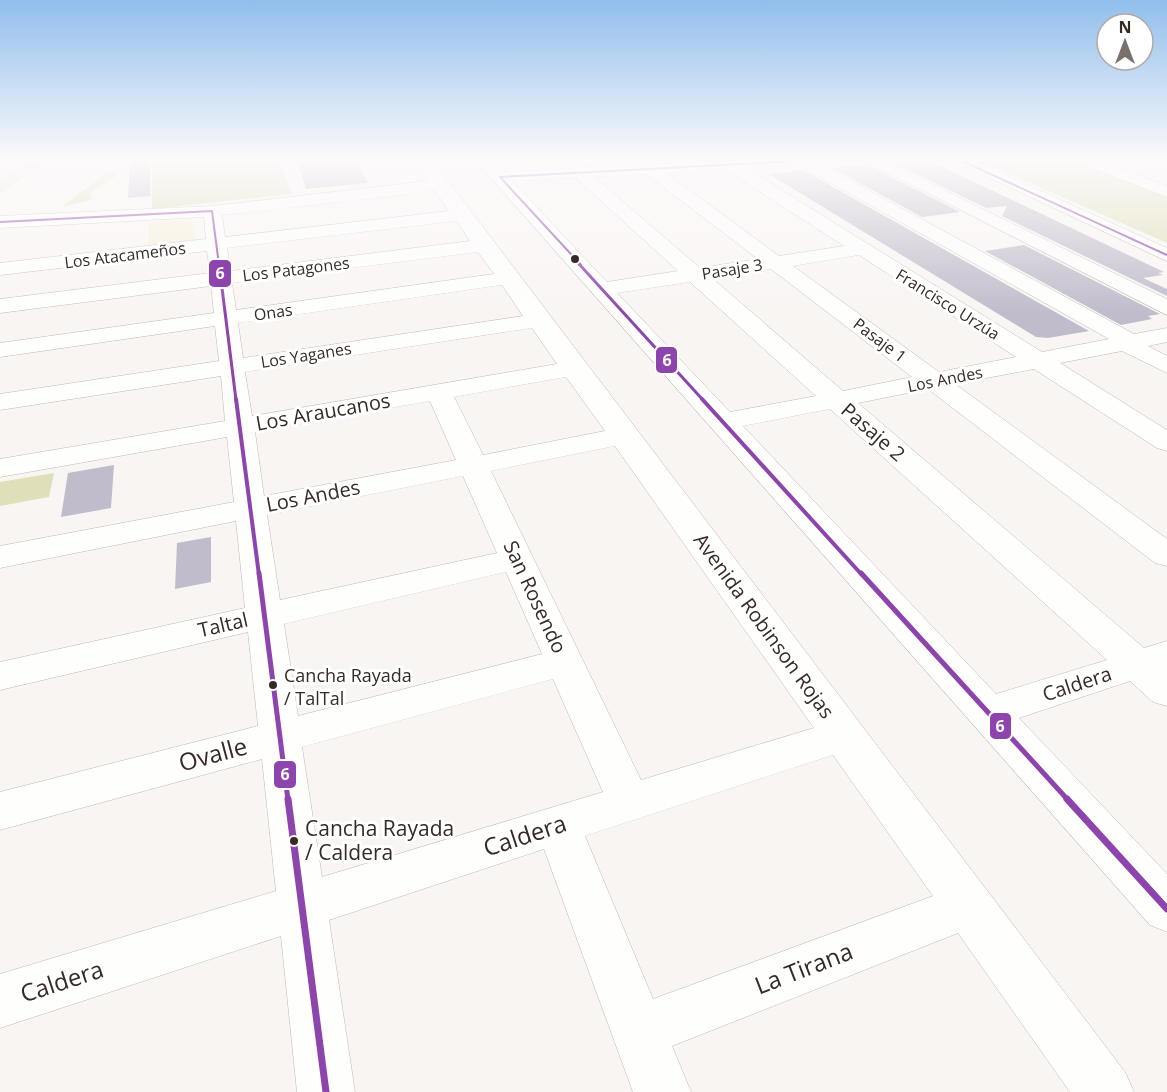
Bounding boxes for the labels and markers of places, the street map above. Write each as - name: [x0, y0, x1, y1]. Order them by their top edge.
- unlabelled marker: [569, 253, 581, 265]
- place label: Cancha Rayada / TalTal: [284, 663, 412, 710]
- marker: Cancha Rayada / TalTal: [267, 679, 279, 691]
- place label: Cancha Rayada / Caldera: [305, 814, 454, 866]
- marker: Cancha Rayada / Caldera: [288, 835, 300, 847]

